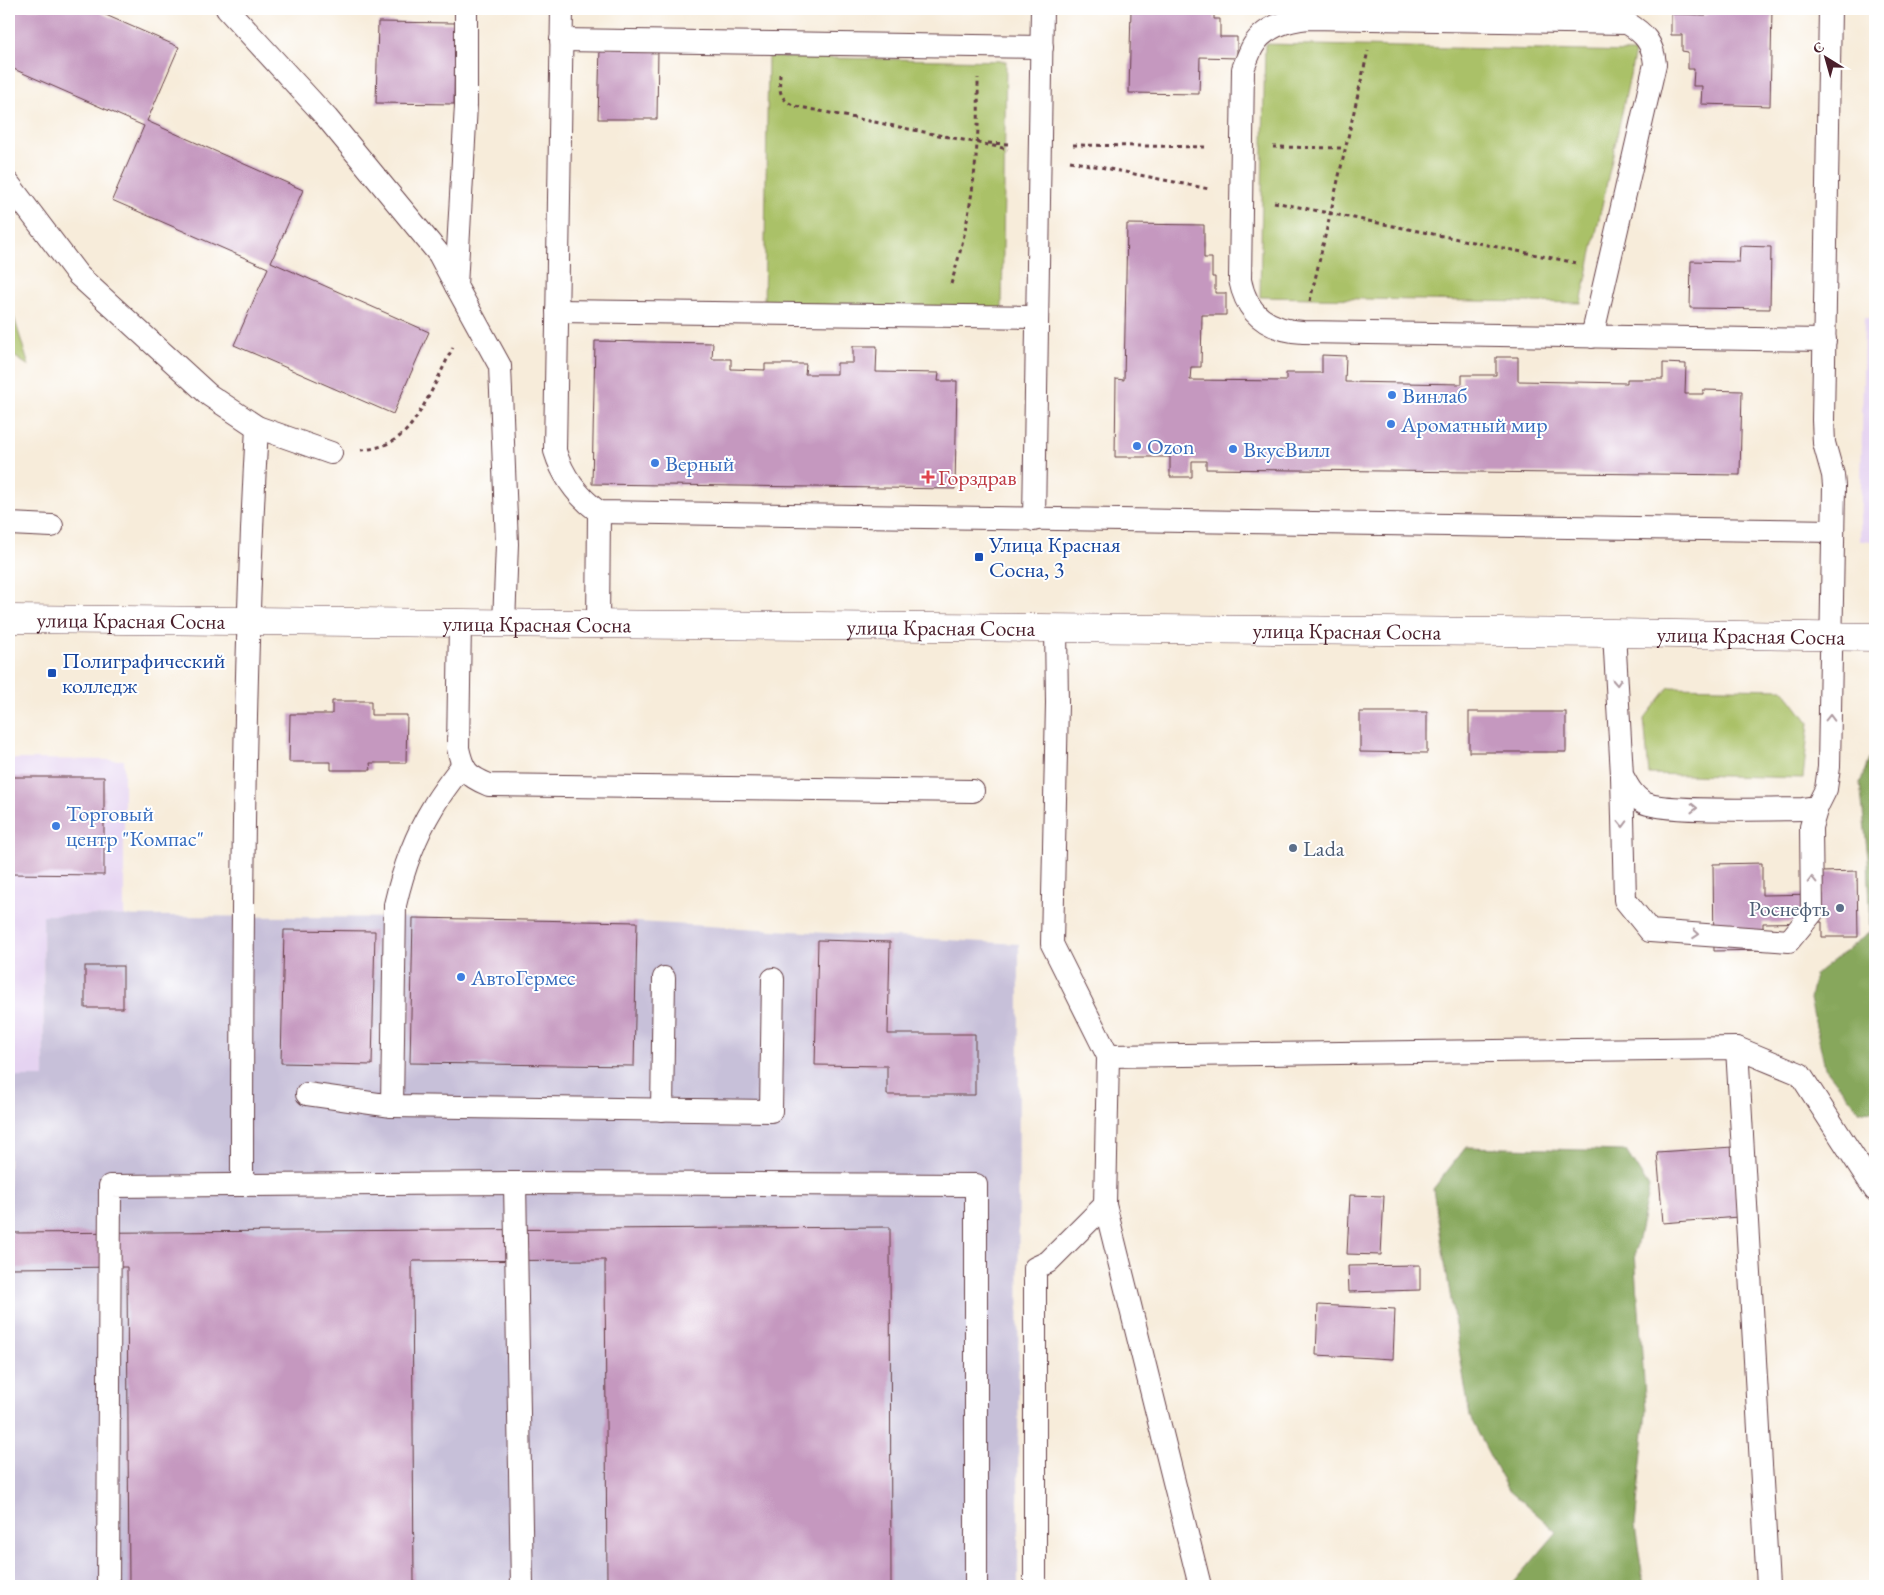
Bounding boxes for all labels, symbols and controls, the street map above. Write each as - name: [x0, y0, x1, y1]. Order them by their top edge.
- north arrow: [1802, 32, 1852, 82]
- text: С: [1809, 37, 1828, 58]
- place label: Винлаб: [1402, 381, 1467, 410]
- marker: Винлаб: [1386, 389, 1398, 401]
- place label: Ароматный мир: [1400, 410, 1548, 439]
- marker: Ароматный мир: [1385, 418, 1397, 430]
- place label: Ozon: [1147, 432, 1195, 461]
- place label: ВкусВилл: [1243, 435, 1331, 464]
- marker: Ozon: [1131, 440, 1143, 452]
- marker: ВкусВилл: [1227, 443, 1239, 455]
- place label: Верный: [665, 449, 735, 478]
- marker: Верный: [649, 457, 661, 469]
- place label: Горздрав: [938, 463, 1017, 492]
- marker: Горздрав: [922, 471, 934, 483]
- place label: Улица Красная Сосна, 3: [988, 530, 1121, 584]
- marker: Улица Красная Сосна, 3: [973, 551, 985, 563]
- street label: улица Красная Сосна: [37, 605, 226, 636]
- street label: улица Красная Сосна: [443, 609, 632, 639]
- street label: улица Красная Сосна: [847, 612, 1036, 643]
- street label: улица Красная Сосна: [1253, 616, 1442, 646]
- street label: улица Красная Сосна: [1656, 620, 1846, 652]
- place label: Полиграфический колледж: [62, 646, 226, 700]
- marker: Полиграфический колледж: [46, 667, 58, 679]
- one-way arrow: [1611, 678, 1622, 686]
- one-way arrow: [1825, 714, 1835, 722]
- place label: Торговый центр "Компас": [66, 799, 204, 853]
- one-way arrow: [1690, 803, 1698, 813]
- marker: Торговый центр "Компас": [50, 820, 62, 832]
- one-way arrow: [1618, 820, 1628, 828]
- place label: Lada: [1303, 834, 1345, 863]
- marker: Lada: [1287, 842, 1299, 854]
- one-way arrow: [1807, 875, 1817, 883]
- place label: Роснефть: [1749, 894, 1830, 923]
- marker: Роснефть: [1834, 902, 1846, 914]
- one-way arrow: [1692, 929, 1700, 940]
- place label: АвтоГермес: [470, 963, 576, 992]
- marker: АвтоГермес: [455, 971, 467, 983]

